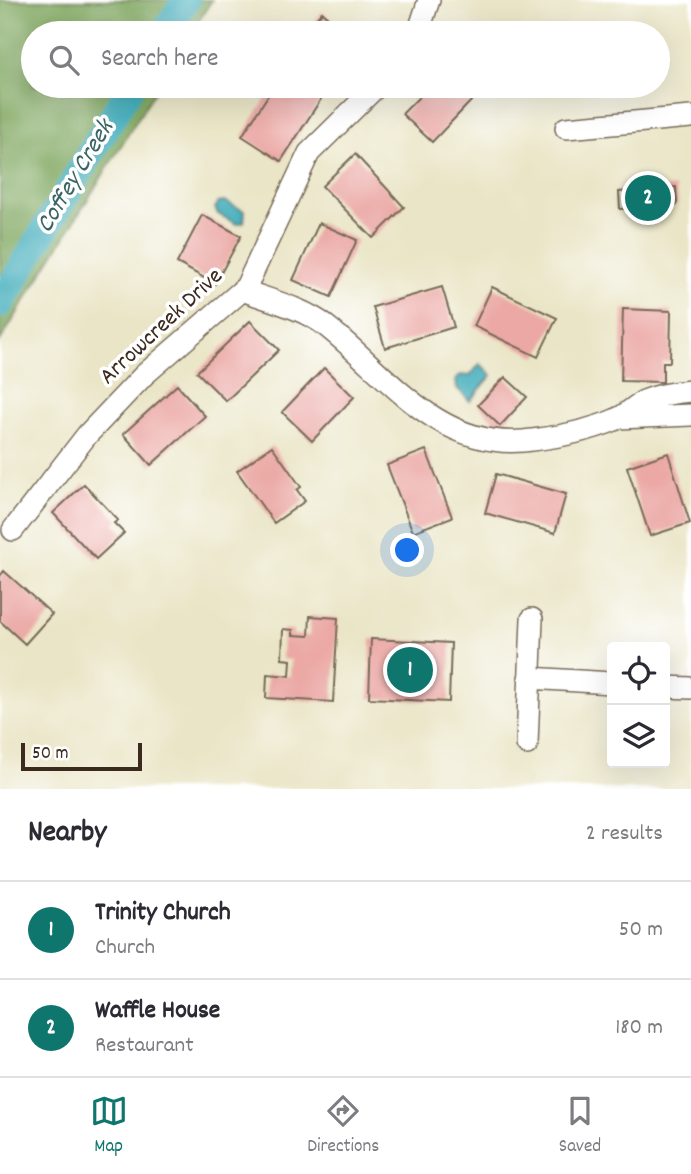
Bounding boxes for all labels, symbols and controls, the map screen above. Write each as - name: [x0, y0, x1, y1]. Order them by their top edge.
- search box: [21, 21, 670, 98]
- icon: search: [45, 41, 83, 79]
- text: Search here: [101, 41, 219, 78]
- water label: Coffey Creek: [28, 111, 125, 241]
- pin: 2: [625, 172, 671, 224]
- street label: Arrowcreek Drive: [93, 261, 231, 393]
- your location: [390, 533, 424, 567]
- map controls: [607, 642, 670, 768]
- button: locate: [607, 642, 670, 705]
- pin: 1: [387, 644, 433, 696]
- button: layers: [607, 705, 670, 768]
- scale bar: [21, 740, 142, 772]
- text: 50 m: [32, 741, 69, 768]
- text: Nearby: [28, 813, 106, 856]
- text: 2 results: [586, 818, 663, 851]
- text: Trinity Church: [95, 895, 231, 932]
- text: 1: [48, 914, 54, 947]
- text: 50 m: [619, 914, 663, 947]
- text: Church: [95, 932, 155, 965]
- text: Waffle House: [95, 993, 220, 1030]
- text: 2: [46, 1012, 56, 1045]
- text: 180 m: [615, 1012, 663, 1045]
- text: Restaurant: [95, 1030, 194, 1063]
- tab: Map: [90, 1092, 128, 1161]
- tab: Directions: [307, 1092, 379, 1161]
- tab: Saved: [559, 1092, 601, 1161]

